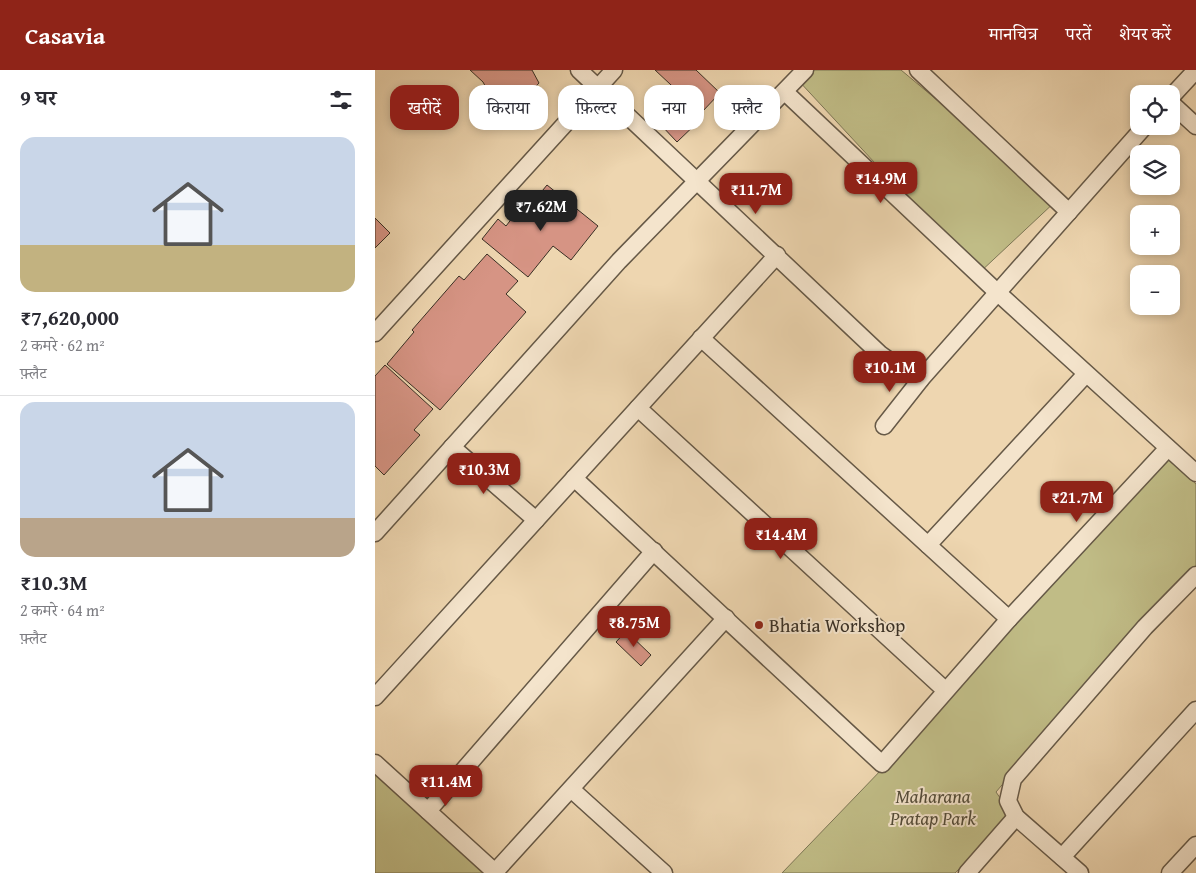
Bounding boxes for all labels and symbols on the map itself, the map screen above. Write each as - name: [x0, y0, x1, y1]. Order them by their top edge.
- pin: ₹14.9M: [840, 162, 922, 204]
- pin: ₹11.7M: [715, 172, 797, 215]
- pin: ₹7.62M: [500, 190, 582, 232]
- pin: ₹10.1M: [849, 350, 931, 393]
- pin: ₹10.3M: [443, 452, 525, 495]
- pin: ₹21.7M: [1036, 480, 1118, 523]
- pin: ₹14.4M: [740, 518, 822, 560]
- pin: ₹8.75M: [593, 606, 675, 648]
- place label: Bhatia Workshop: [769, 611, 905, 639]
- marker: Bhatia Workshop: [753, 619, 765, 631]
- pin: ₹11.4M: [405, 764, 487, 807]
- park label: Maharana Pratap Park: [889, 782, 976, 832]

